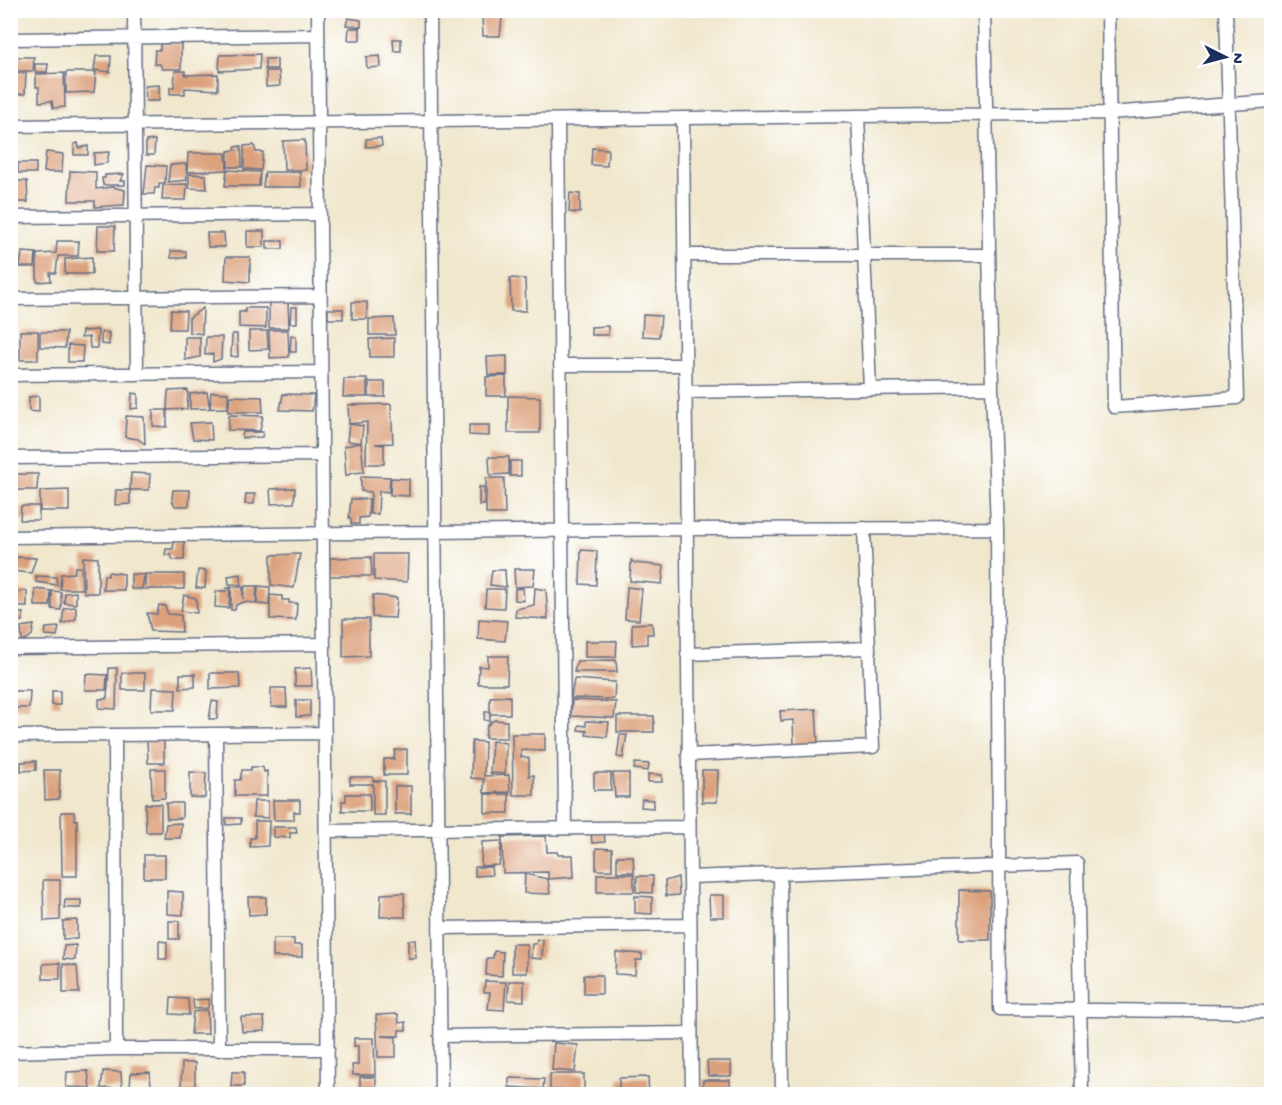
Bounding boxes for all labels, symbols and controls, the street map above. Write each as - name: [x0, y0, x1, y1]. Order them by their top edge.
- north arrow: [1195, 27, 1255, 87]
- text: N: [1226, 52, 1246, 65]

